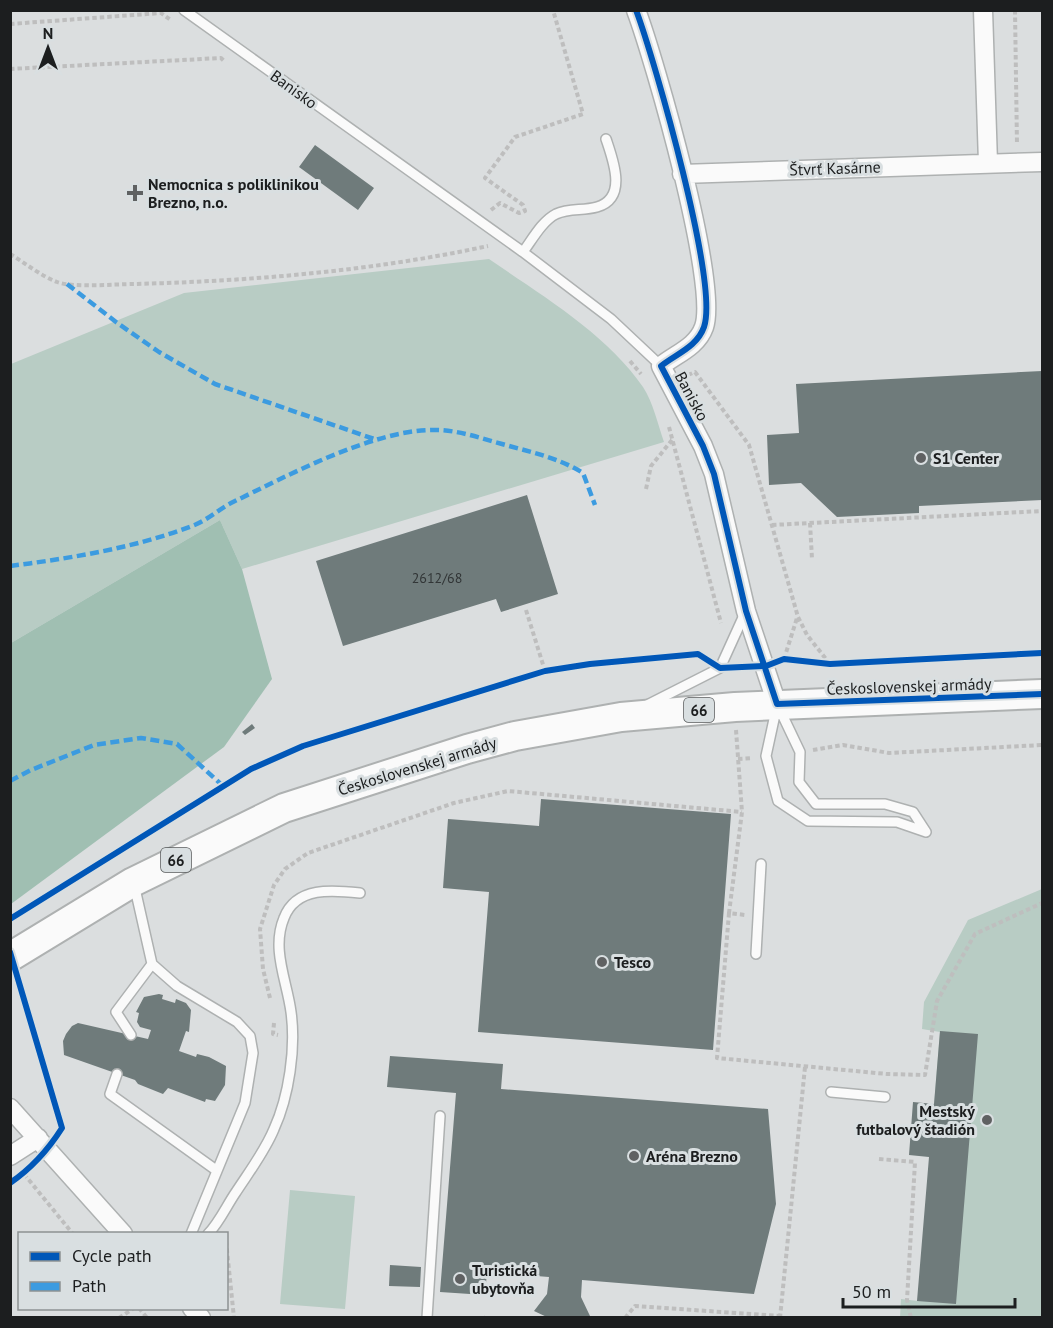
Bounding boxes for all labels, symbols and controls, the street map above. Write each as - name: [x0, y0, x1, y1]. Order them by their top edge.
- north arrow: [18, 18, 78, 78]
- text: N: [43, 23, 53, 43]
- street label: Banisko: [267, 65, 321, 113]
- street label: Štvrť Kasárne: [789, 156, 881, 180]
- place label: Nemocnica s poliklinikou Brezno, n.o.: [148, 174, 319, 212]
- marker: Nemocnica s poliklinikou Brezno, n.o.: [126, 184, 144, 202]
- street label: Banisko: [671, 368, 713, 424]
- place label: S1 Center: [933, 448, 999, 468]
- marker: S1 Center: [914, 451, 928, 465]
- house number: 2612/68: [412, 569, 462, 587]
- street label: Československej armády: [826, 673, 992, 699]
- road number: 66: [684, 698, 714, 722]
- street label: Československej armády: [335, 732, 499, 800]
- road number: 66: [161, 848, 191, 872]
- place label: Tesco: [614, 952, 652, 972]
- marker: Tesco: [595, 955, 609, 969]
- place label: Mestský futbalový štadión: [856, 1101, 975, 1139]
- marker: Mestský futbalový štadión: [980, 1113, 994, 1127]
- place label: Aréna Brezno: [646, 1146, 738, 1166]
- marker: Aréna Brezno: [627, 1149, 641, 1163]
- legend: [18, 1232, 228, 1310]
- text: Cycle path: [72, 1244, 152, 1267]
- place label: Turistická ubytovňa: [472, 1260, 537, 1298]
- scale bar: [843, 1271, 1016, 1309]
- marker: Turistická ubytovňa: [453, 1272, 467, 1286]
- text: Path: [72, 1274, 106, 1297]
- text: 50 m: [852, 1280, 891, 1303]

